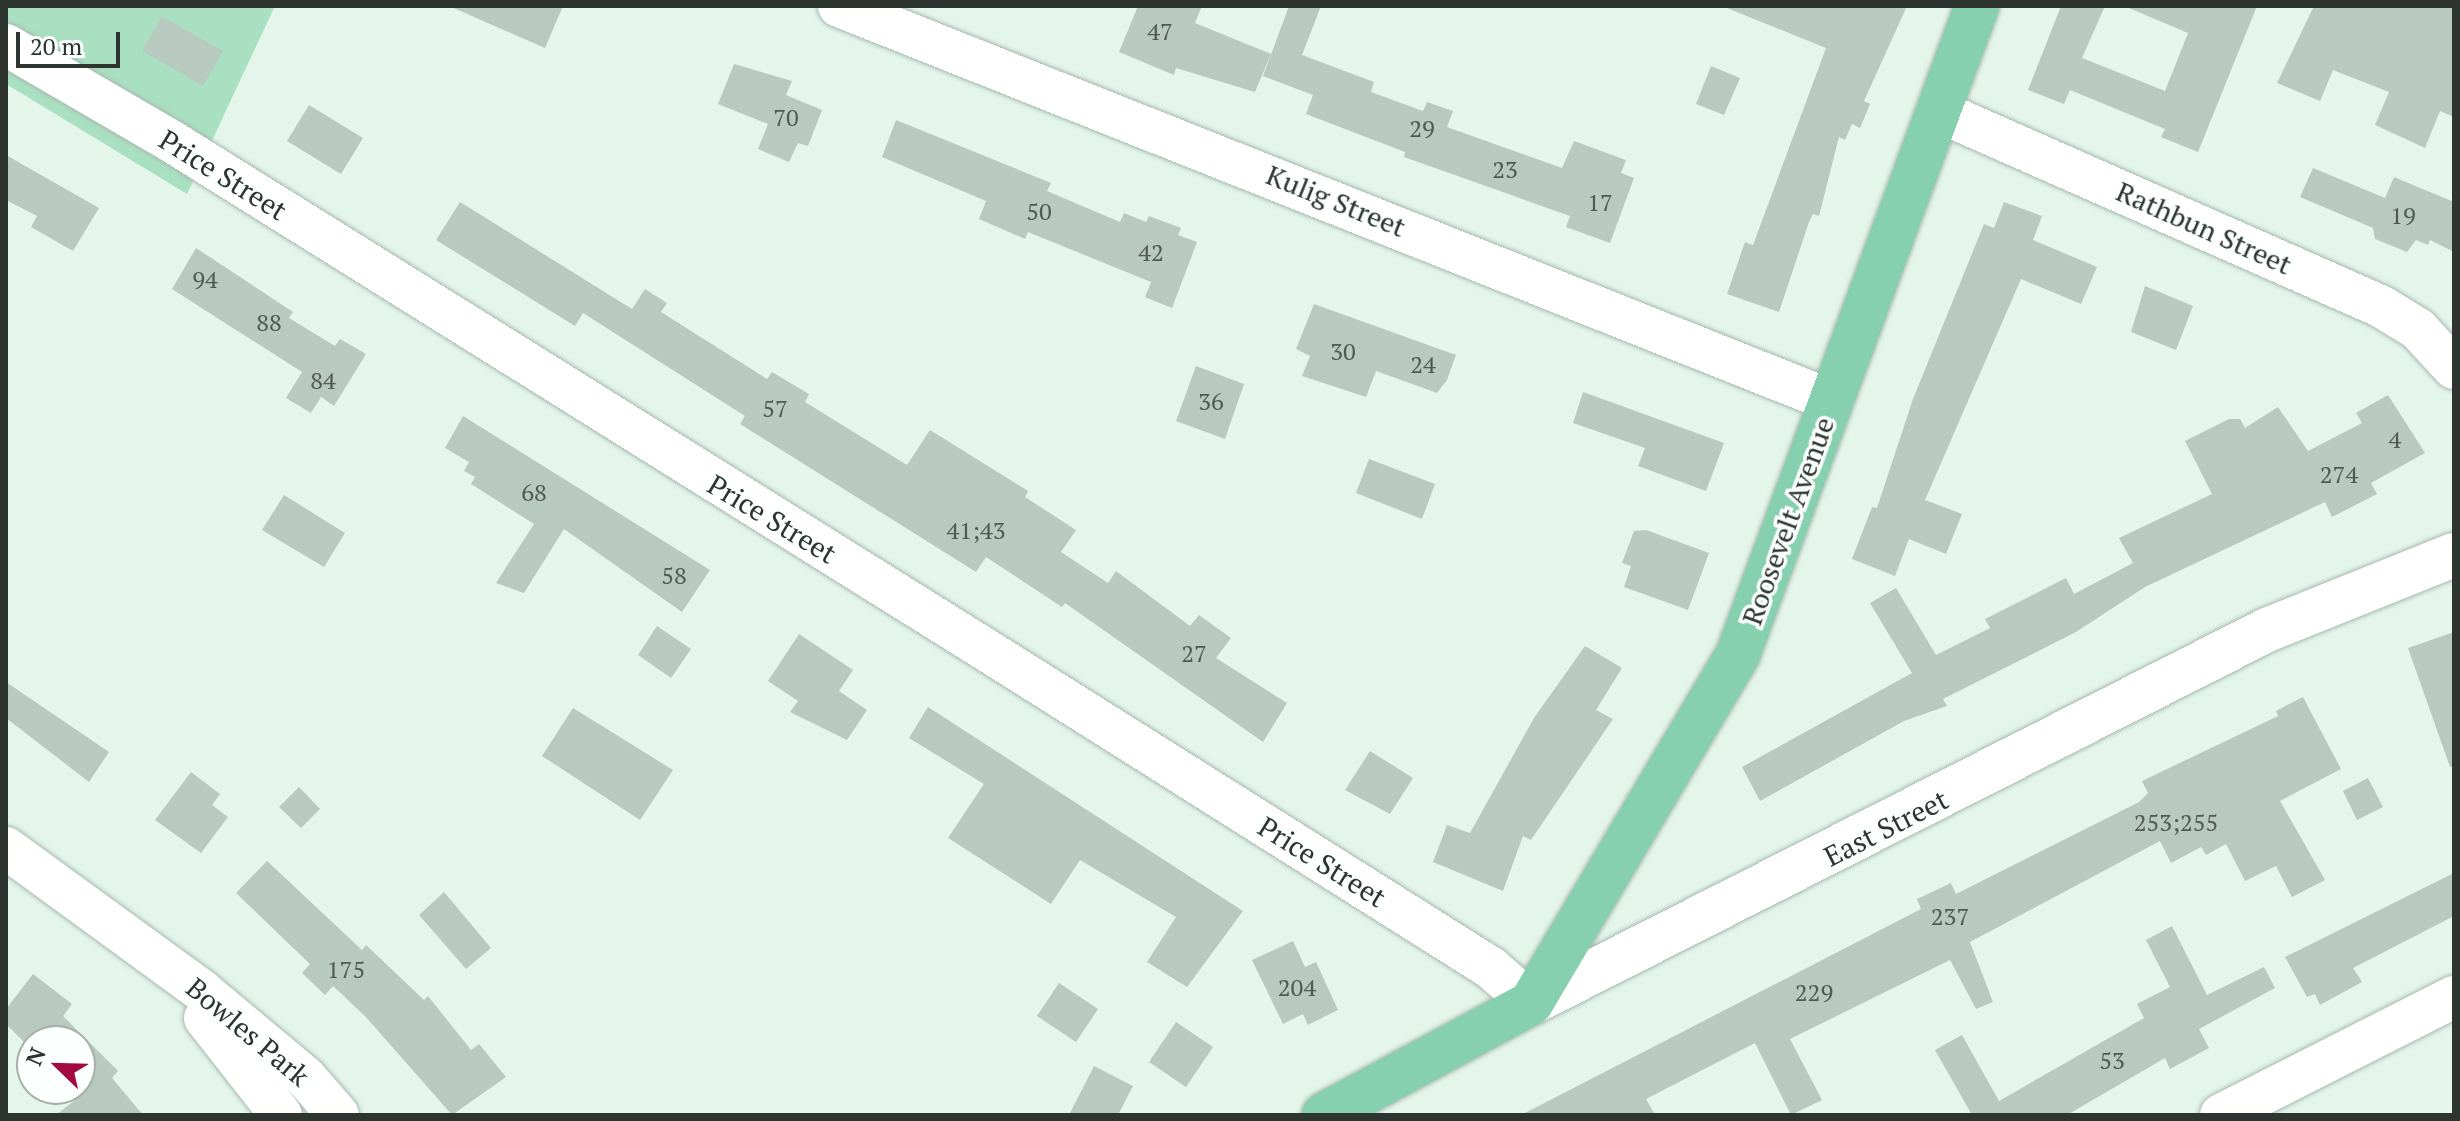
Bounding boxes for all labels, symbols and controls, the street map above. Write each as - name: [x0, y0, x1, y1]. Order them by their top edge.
- scale bar: [20, 16, 124, 66]
- house number: 47: [1147, 18, 1173, 46]
- text: 20 m: [30, 30, 82, 62]
- house number: 70: [773, 104, 799, 132]
- house number: 29: [1409, 115, 1435, 143]
- street label: Price Street: [153, 123, 293, 227]
- house number: 23: [1492, 156, 1518, 184]
- street label: Kulig Street: [1261, 158, 1411, 244]
- street label: Rathbun Street: [2111, 174, 2297, 282]
- house number: 17: [1587, 189, 1613, 217]
- house number: 50: [1026, 198, 1052, 226]
- house number: 19: [2390, 202, 2416, 230]
- house number: 42: [1138, 239, 1164, 267]
- house number: 94: [192, 266, 218, 294]
- house number: 88: [256, 309, 282, 337]
- house number: 30: [1330, 338, 1356, 366]
- house number: 24: [1410, 351, 1436, 379]
- house number: 84: [310, 367, 336, 395]
- house number: 36: [1198, 388, 1224, 416]
- house number: 57: [762, 395, 788, 423]
- street label: Roosevelt Avenue: [1735, 412, 1841, 630]
- house number: 4: [2389, 426, 2401, 454]
- house number: 274: [2320, 461, 2358, 489]
- street label: Price Street: [702, 468, 842, 570]
- house number: 68: [521, 479, 547, 507]
- house number: 41;43: [946, 517, 1006, 545]
- house number: 58: [661, 562, 687, 590]
- house number: 27: [1181, 640, 1207, 668]
- street label: East Street: [1818, 783, 1954, 873]
- house number: 253;255: [2134, 809, 2218, 837]
- street label: Price Street: [1252, 810, 1392, 914]
- house number: 237: [1931, 903, 1969, 931]
- house number: 175: [327, 956, 365, 984]
- street label: Bowles Park: [180, 971, 316, 1093]
- house number: 204: [1278, 974, 1316, 1002]
- house number: 229: [1795, 979, 1833, 1007]
- north arrow: [16, 1025, 96, 1105]
- text: N: [19, 1043, 52, 1070]
- house number: 53: [2099, 1047, 2125, 1075]

